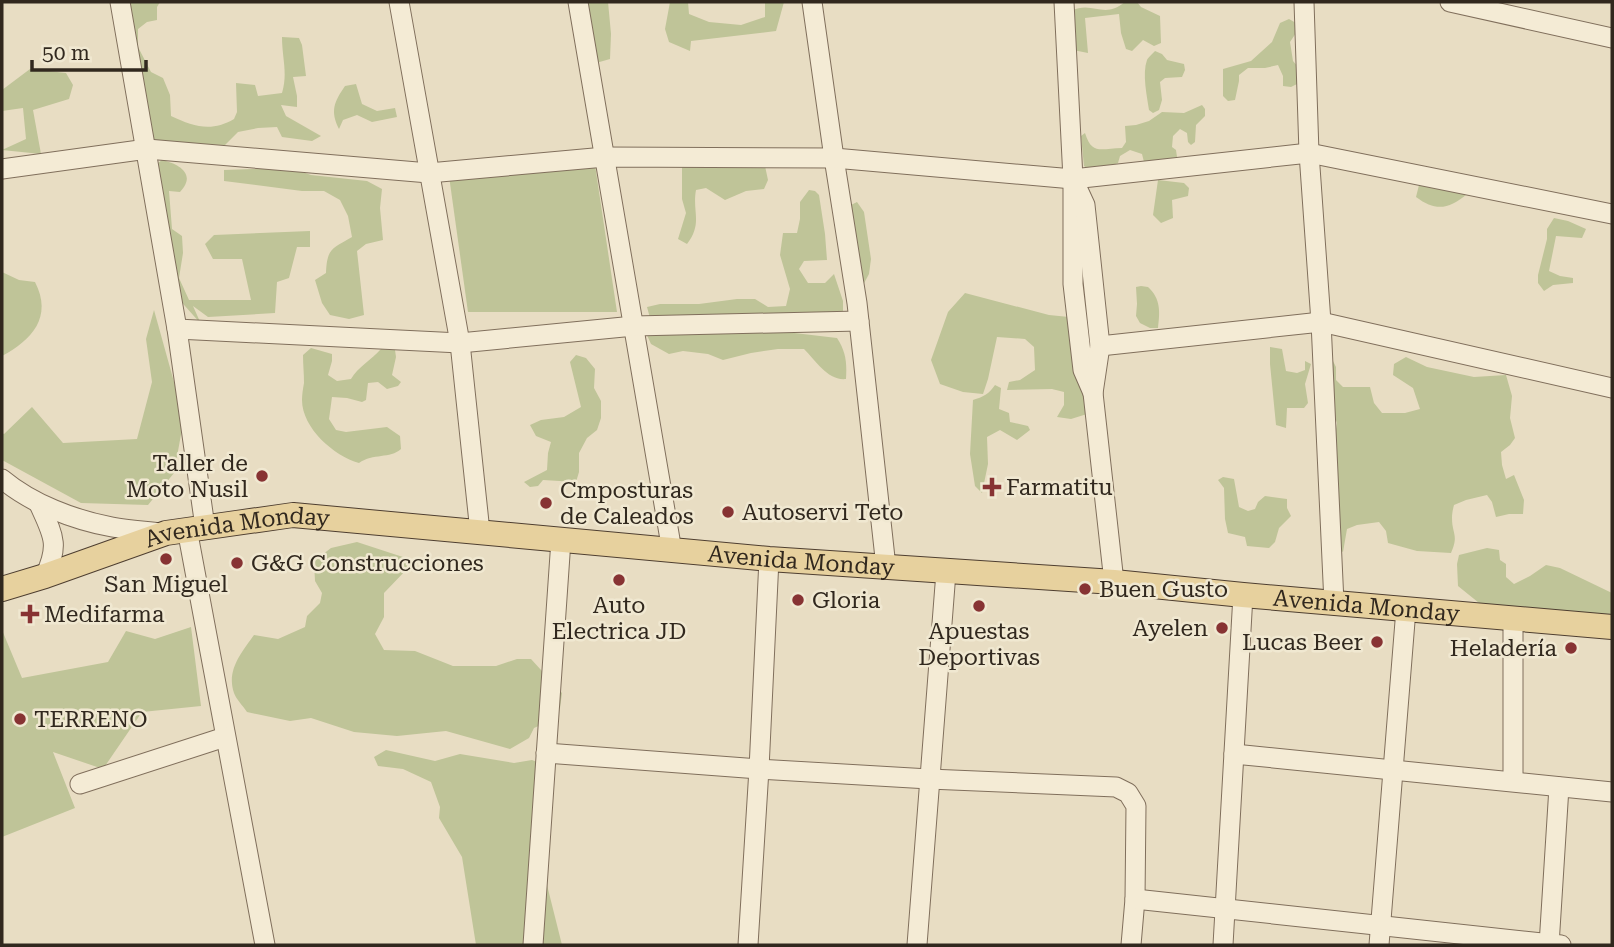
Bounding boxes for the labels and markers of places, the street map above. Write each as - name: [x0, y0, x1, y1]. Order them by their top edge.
- place label: Taller de Moto Nusil: [126, 450, 248, 503]
- marker: Taller de Moto Nusil: [254, 468, 270, 484]
- place label: Farmatitu: [1006, 474, 1113, 501]
- place label: Cmposturas de Caleados: [560, 477, 694, 530]
- marker: Farmatitu: [984, 479, 1000, 495]
- marker: Cmposturas de Caleados: [538, 495, 554, 511]
- place label: Autoservi Teto: [742, 499, 903, 526]
- marker: Autoservi Teto: [720, 504, 736, 520]
- place label: G&G Construcciones: [251, 550, 484, 577]
- marker: San Miguel: [158, 551, 174, 567]
- marker: G&G Construcciones: [229, 555, 245, 571]
- place label: San Miguel: [104, 571, 228, 598]
- marker: Auto Electrica JD: [611, 572, 627, 588]
- place label: Buen Gusto: [1099, 576, 1228, 603]
- marker: Buen Gusto: [1077, 581, 1093, 597]
- place label: Gloria: [812, 587, 881, 614]
- place label: Auto Electrica JD: [552, 592, 686, 645]
- marker: Gloria: [790, 592, 806, 608]
- marker: Apuestas Deportivas: [971, 598, 987, 614]
- place label: Medifarma: [44, 601, 165, 628]
- marker: Medifarma: [22, 606, 38, 622]
- place label: Ayelen: [1133, 615, 1208, 642]
- place label: Apuestas Deportivas: [918, 618, 1040, 671]
- marker: Ayelen: [1214, 620, 1230, 636]
- place label: Lucas Beer: [1242, 629, 1363, 656]
- marker: Lucas Beer: [1369, 634, 1385, 650]
- place label: Heladería: [1450, 635, 1558, 662]
- marker: Heladería: [1563, 640, 1579, 656]
- place label: TERRENO: [34, 706, 148, 733]
- marker: TERRENO: [12, 711, 28, 727]

